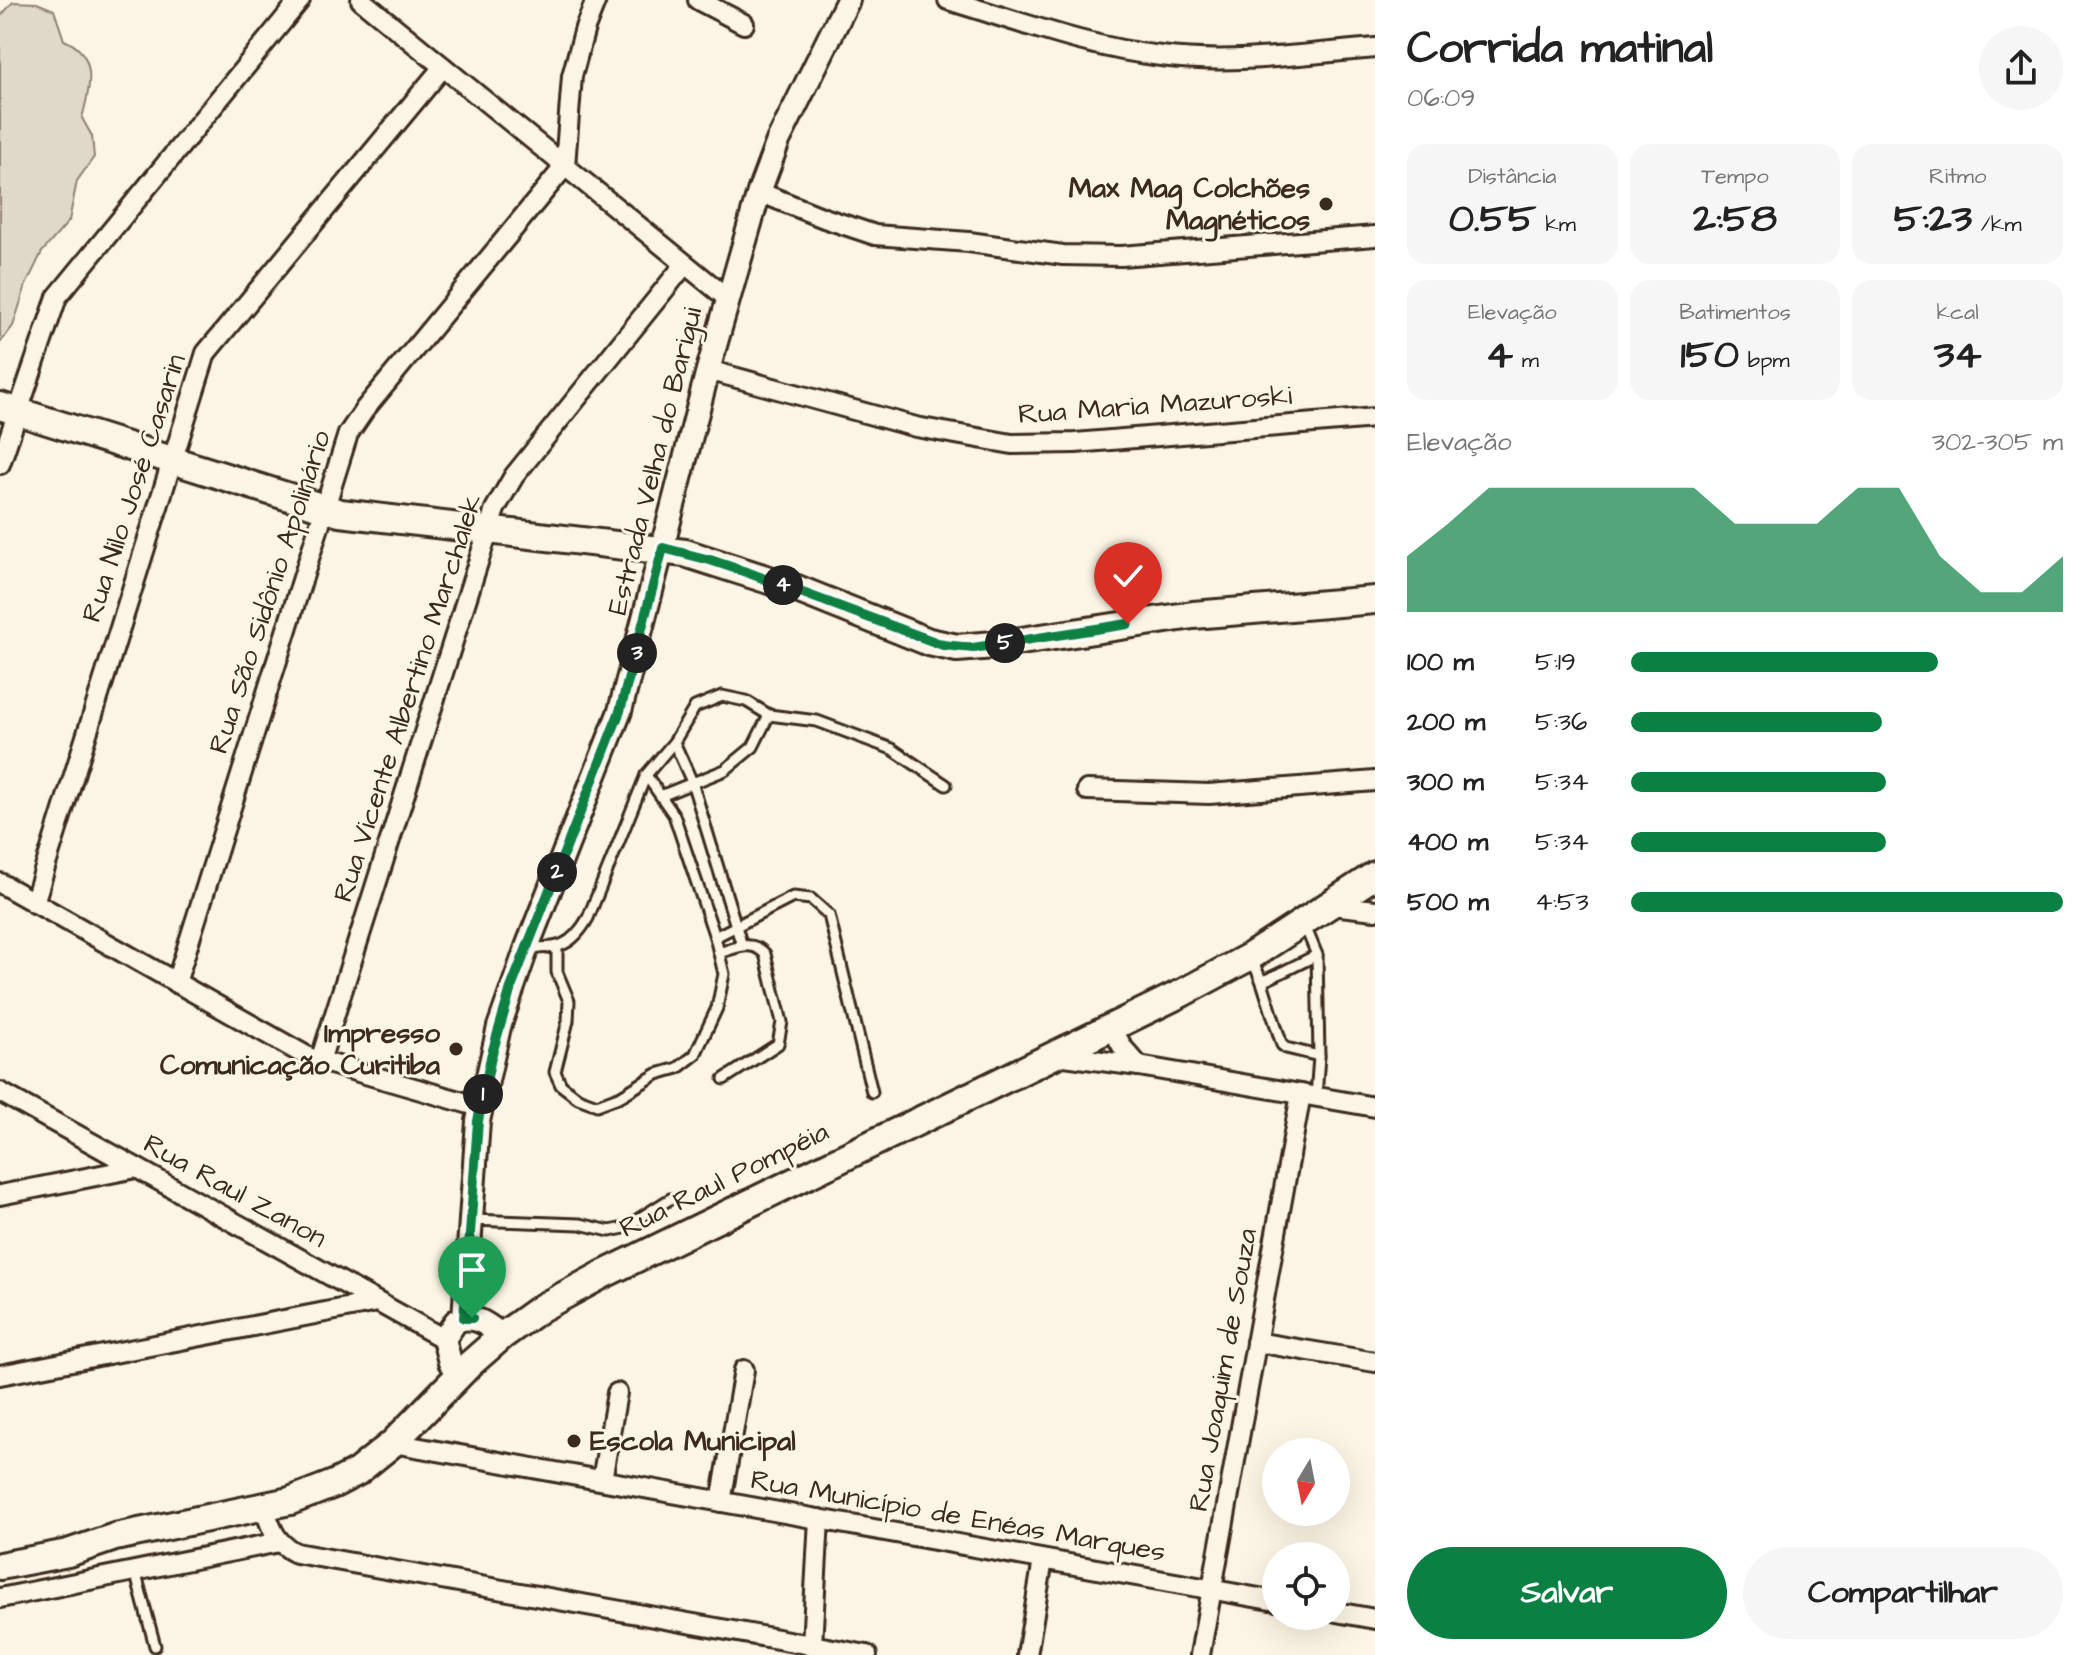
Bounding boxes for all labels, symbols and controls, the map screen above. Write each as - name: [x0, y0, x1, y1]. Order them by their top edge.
- text: Corrida matinal: [1407, 19, 1713, 80]
- button: share: [1979, 26, 2063, 110]
- text: 06:09: [1407, 80, 1475, 116]
- text: Distância: [1468, 161, 1556, 192]
- text: Tempo: [1701, 161, 1769, 192]
- text: Ritmo: [1929, 161, 1986, 192]
- place label: Max Mag Colchões Magnéticos: [1069, 169, 1310, 242]
- text: 0.55: [1449, 192, 1536, 247]
- text: 2:58: [1693, 192, 1777, 247]
- text: 5:23: [1894, 192, 1972, 247]
- marker: Max Mag Colchões Magnéticos: [1317, 195, 1335, 213]
- text: km: [1536, 209, 1576, 240]
- text: /km: [1972, 209, 2022, 240]
- text: Elevação: [1468, 297, 1557, 328]
- text: Batimentos: [1679, 297, 1791, 328]
- text: kcal: [1937, 297, 1979, 328]
- street label: Estrada Velha do Barigui: [598, 303, 713, 619]
- text: 4: [1486, 328, 1513, 383]
- text: 150: [1680, 328, 1739, 383]
- text: 34: [1934, 328, 1981, 383]
- text: m: [1513, 345, 1539, 376]
- text: bpm: [1739, 345, 1790, 376]
- street label: Rua Nilo José Casarin: [72, 349, 196, 627]
- street label: Rua Maria Mazuroski: [1017, 376, 1293, 434]
- text: Elevação: [1407, 424, 1512, 460]
- text: 302–305 m: [1932, 424, 2063, 460]
- street label: Rua São Sidônio Apolinário: [199, 425, 341, 759]
- street label: Rua Vicente Albertino Marchalek: [324, 489, 492, 907]
- pin: [1094, 542, 1162, 624]
- icon: check: [1106, 554, 1150, 598]
- pin: 4: [763, 565, 803, 605]
- text: 4: [776, 569, 790, 600]
- pin: 5: [985, 623, 1025, 663]
- text: 5: [997, 627, 1013, 658]
- pin: 3: [617, 633, 657, 673]
- text: 3: [631, 637, 643, 668]
- text: 100 m: [1407, 644, 1474, 680]
- text: 5:19: [1535, 644, 1576, 680]
- text: 200 m: [1407, 704, 1485, 740]
- text: 5:36: [1535, 704, 1587, 740]
- text: 300 m: [1407, 764, 1484, 800]
- text: 5:34: [1535, 764, 1589, 800]
- text: 400 m: [1407, 824, 1488, 860]
- text: 5:34: [1535, 824, 1589, 860]
- pin: 2: [537, 852, 577, 892]
- text: 2: [551, 856, 563, 887]
- text: 500 m: [1407, 884, 1489, 920]
- text: 4:53: [1535, 884, 1589, 920]
- place label: Impresso Comunicação Curitiba: [160, 1014, 441, 1085]
- marker: Impresso Comunicação Curitiba: [447, 1040, 465, 1058]
- pin: 1: [463, 1074, 503, 1114]
- text: 1: [482, 1078, 484, 1109]
- street label: Rua Raul Pompéia: [613, 1112, 835, 1248]
- street label: Rua Raul Zanon: [136, 1125, 334, 1257]
- street label: Rua Joaquim de Souza: [1179, 1225, 1267, 1515]
- pin: [438, 1236, 506, 1318]
- icon: arrive: [450, 1248, 494, 1292]
- place label: Escola Municipal: [590, 1422, 796, 1462]
- marker: Escola Municipal: [565, 1432, 583, 1450]
- north arrow: [1262, 1438, 1350, 1526]
- map controls: [1262, 1438, 1350, 1630]
- street label: Rua Município de Enéas Marques: [748, 1460, 1168, 1572]
- button: locate: [1262, 1542, 1350, 1630]
- button: Salvar: [1407, 1547, 1727, 1639]
- button: Compartilhar: [1743, 1547, 2063, 1639]

